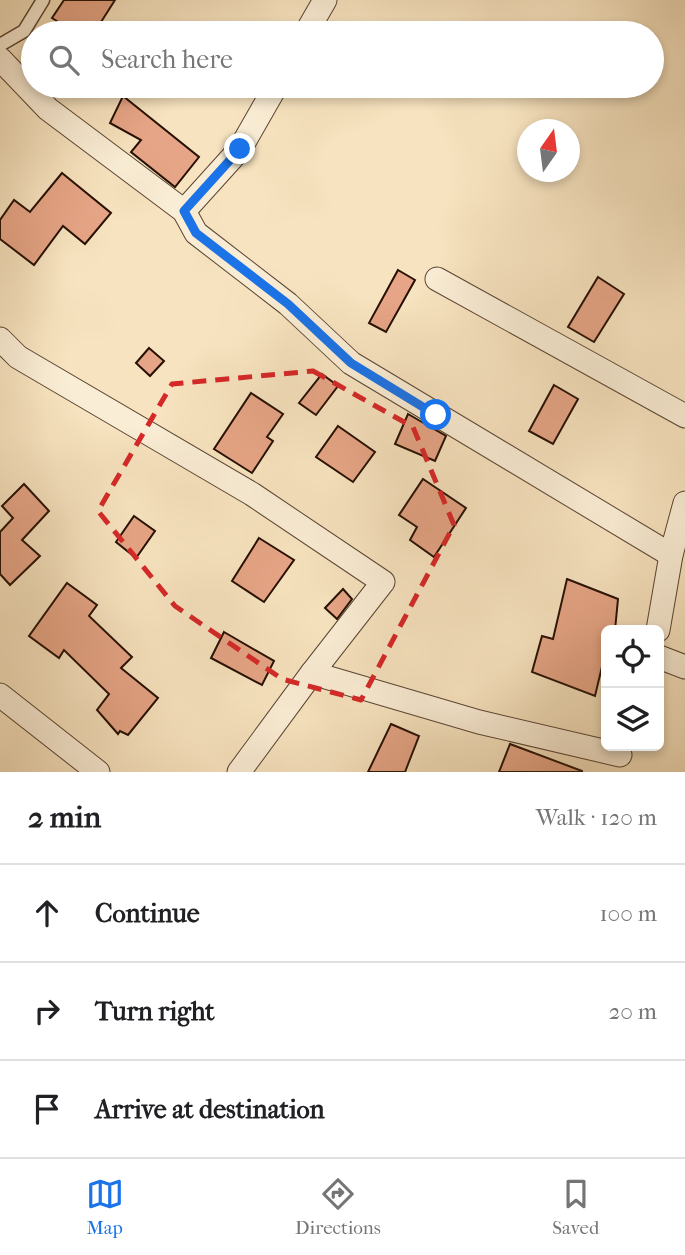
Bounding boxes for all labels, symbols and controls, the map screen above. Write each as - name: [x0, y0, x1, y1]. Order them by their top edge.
- search box: [21, 21, 664, 98]
- icon: search: [45, 41, 83, 79]
- text: Search here: [101, 44, 233, 75]
- north arrow: [517, 119, 580, 182]
- route end: [224, 133, 255, 164]
- route start: [420, 399, 451, 430]
- map controls: [601, 625, 664, 751]
- button: locate: [601, 625, 664, 688]
- button: layers: [601, 688, 664, 751]
- text: 2 min: [28, 800, 101, 835]
- text: Walk · 120 m: [536, 804, 657, 831]
- icon: ahead: [28, 894, 66, 932]
- text: Continue: [95, 898, 200, 929]
- text: 100 m: [599, 900, 657, 927]
- icon: right: [28, 992, 66, 1030]
- text: Turn right: [95, 996, 215, 1027]
- text: 20 m: [608, 998, 657, 1025]
- icon: arrive: [28, 1090, 66, 1128]
- text: Arrive at destination: [95, 1094, 325, 1125]
- tab: Map: [86, 1175, 124, 1239]
- tab: Directions: [295, 1175, 381, 1239]
- tab: Saved: [552, 1175, 599, 1239]

